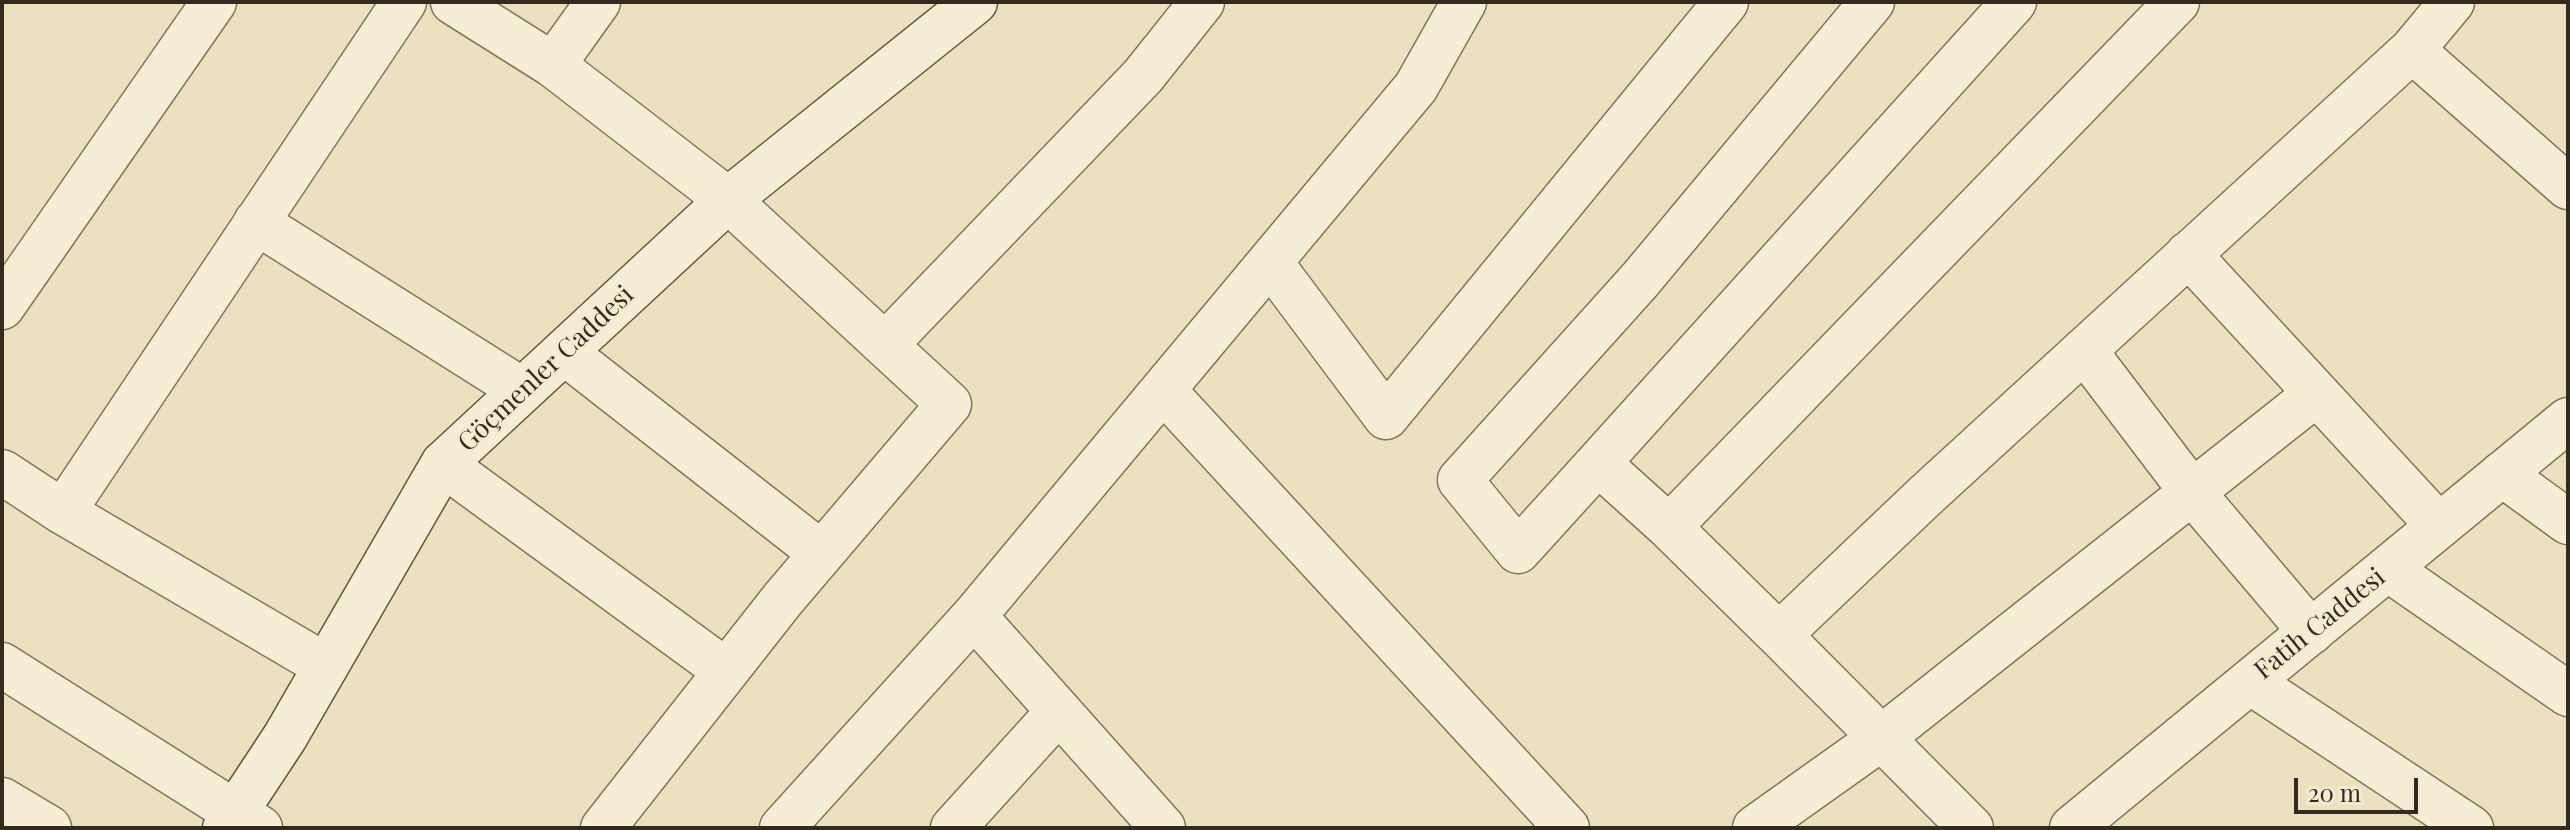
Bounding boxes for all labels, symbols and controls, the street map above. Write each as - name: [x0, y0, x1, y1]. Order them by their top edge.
- street label: Göçmenler Caddesi: [452, 280, 640, 458]
- street label: Fatih Caddesi: [2248, 562, 2392, 686]
- scale bar: [2298, 762, 2422, 812]
- text: 20 m: [2308, 776, 2361, 808]

